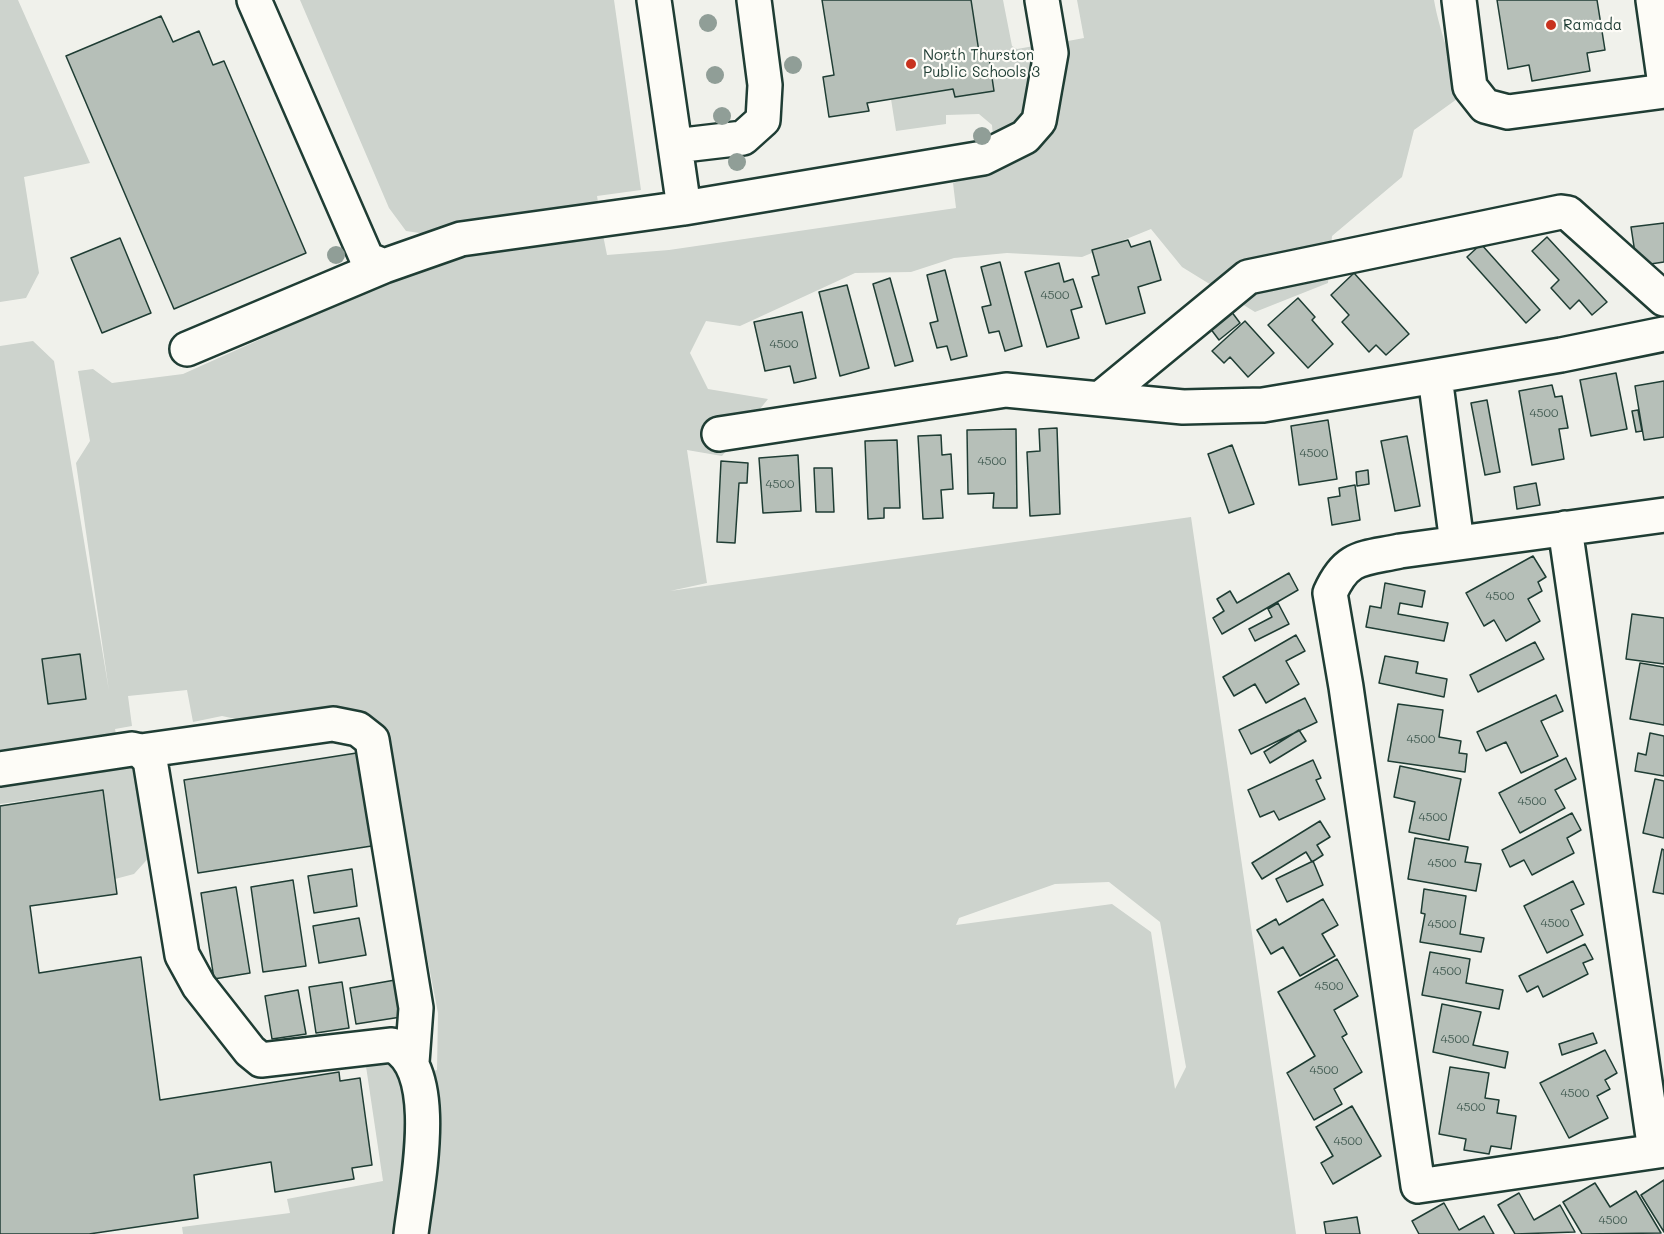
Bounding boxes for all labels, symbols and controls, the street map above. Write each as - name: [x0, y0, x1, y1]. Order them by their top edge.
- place label: Ramada: [1563, 16, 1622, 34]
- marker: Ramada: [1544, 18, 1558, 32]
- place label: North Thurston Public Schools 3: [923, 46, 1040, 81]
- marker: North Thurston Public Schools 3: [904, 57, 918, 71]
- house number: 4500: [1041, 288, 1069, 302]
- house number: 4500: [770, 337, 798, 351]
- house number: 4500: [1530, 406, 1558, 420]
- house number: 4500: [1300, 446, 1328, 460]
- house number: 4500: [978, 454, 1006, 468]
- house number: 4500: [766, 477, 794, 491]
- house number: 4500: [1486, 589, 1514, 603]
- house number: 4500: [1407, 732, 1435, 746]
- house number: 4500: [1518, 794, 1546, 808]
- house number: 4500: [1419, 810, 1447, 824]
- house number: 4500: [1428, 856, 1456, 870]
- house number: 4500: [1541, 916, 1569, 930]
- house number: 4500: [1428, 917, 1456, 931]
- house number: 4500: [1433, 964, 1461, 978]
- house number: 4500: [1315, 979, 1343, 993]
- house number: 4500: [1441, 1032, 1469, 1046]
- house number: 4500: [1310, 1063, 1338, 1077]
- house number: 4500: [1561, 1086, 1589, 1100]
- house number: 4500: [1457, 1100, 1485, 1114]
- house number: 4500: [1334, 1134, 1362, 1148]
- house number: 4500: [1599, 1213, 1627, 1227]

